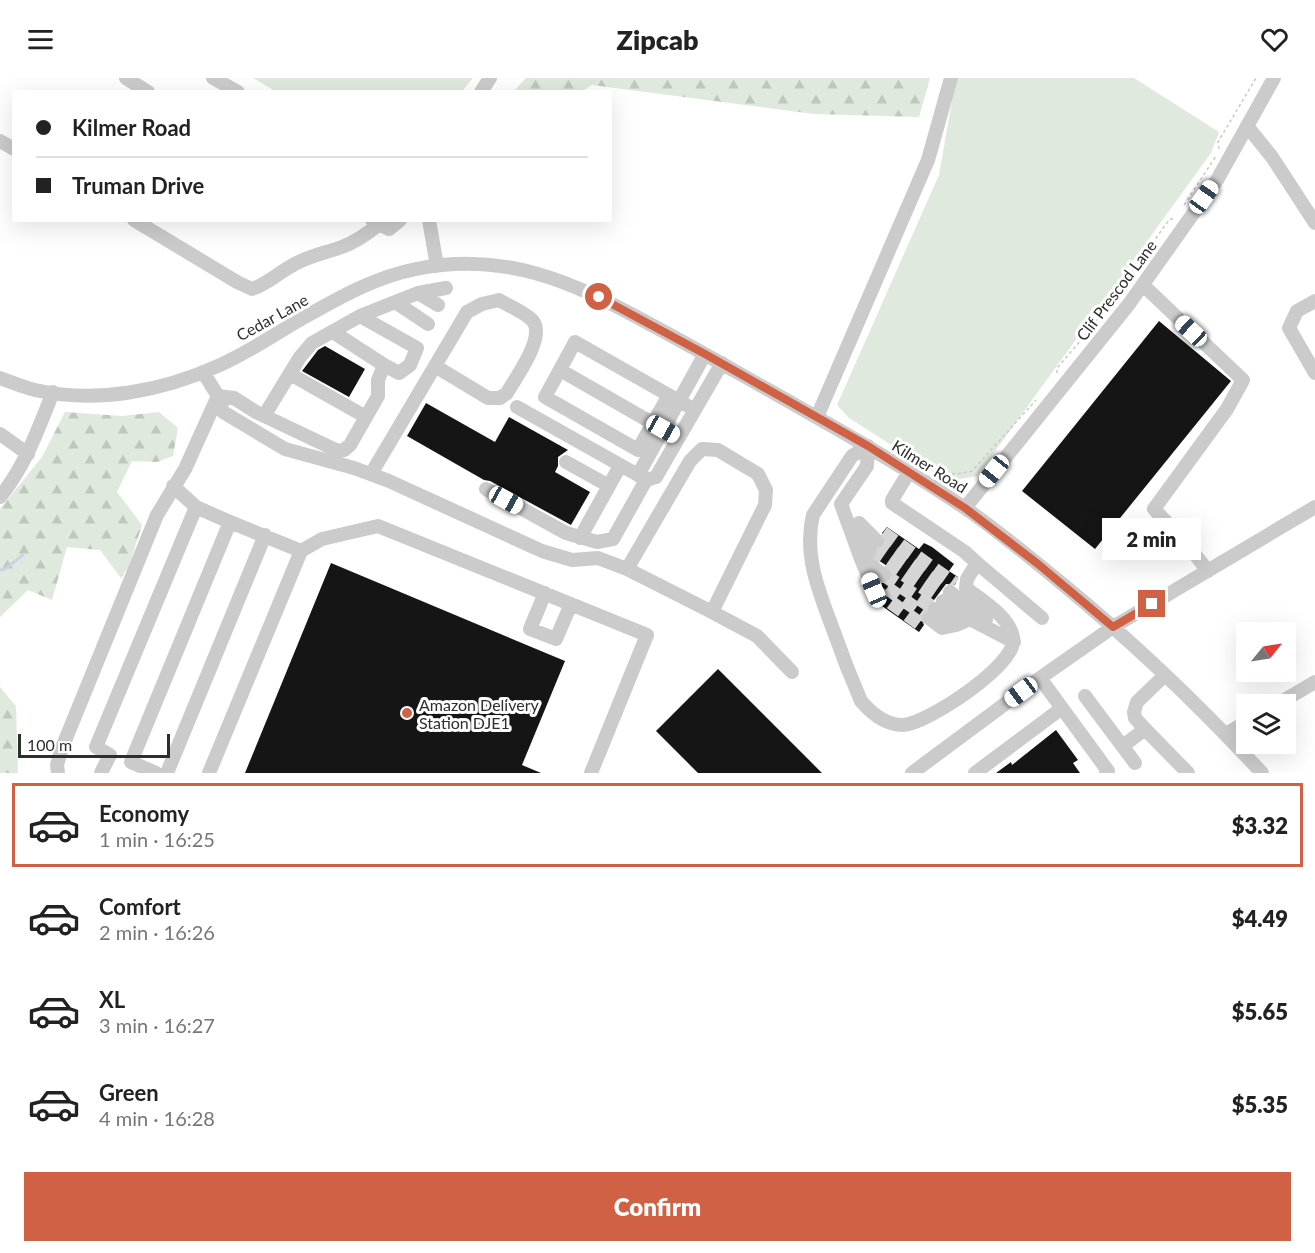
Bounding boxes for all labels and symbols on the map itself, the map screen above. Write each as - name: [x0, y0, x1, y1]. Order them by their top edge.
- car: [1186, 177, 1222, 217]
- street label: Clif Prescod Lane: [1072, 236, 1160, 344]
- route start: [585, 283, 612, 310]
- street label: Cedar Lane: [233, 290, 311, 344]
- car: [1172, 312, 1210, 350]
- car: [643, 412, 683, 446]
- street label: Kilmer Road: [889, 435, 971, 497]
- car: [976, 451, 1012, 491]
- car: [486, 483, 526, 517]
- callout: 2 min: [1102, 517, 1202, 559]
- car: [859, 570, 889, 610]
- route end: [1138, 590, 1165, 617]
- north arrow: [1236, 622, 1296, 682]
- car: [1001, 674, 1041, 710]
- place label: Amazon Delivery Station DJE1: [419, 695, 540, 732]
- marker: Amazon Delivery Station DJE1: [400, 706, 414, 720]
- scale bar: [18, 731, 170, 758]

